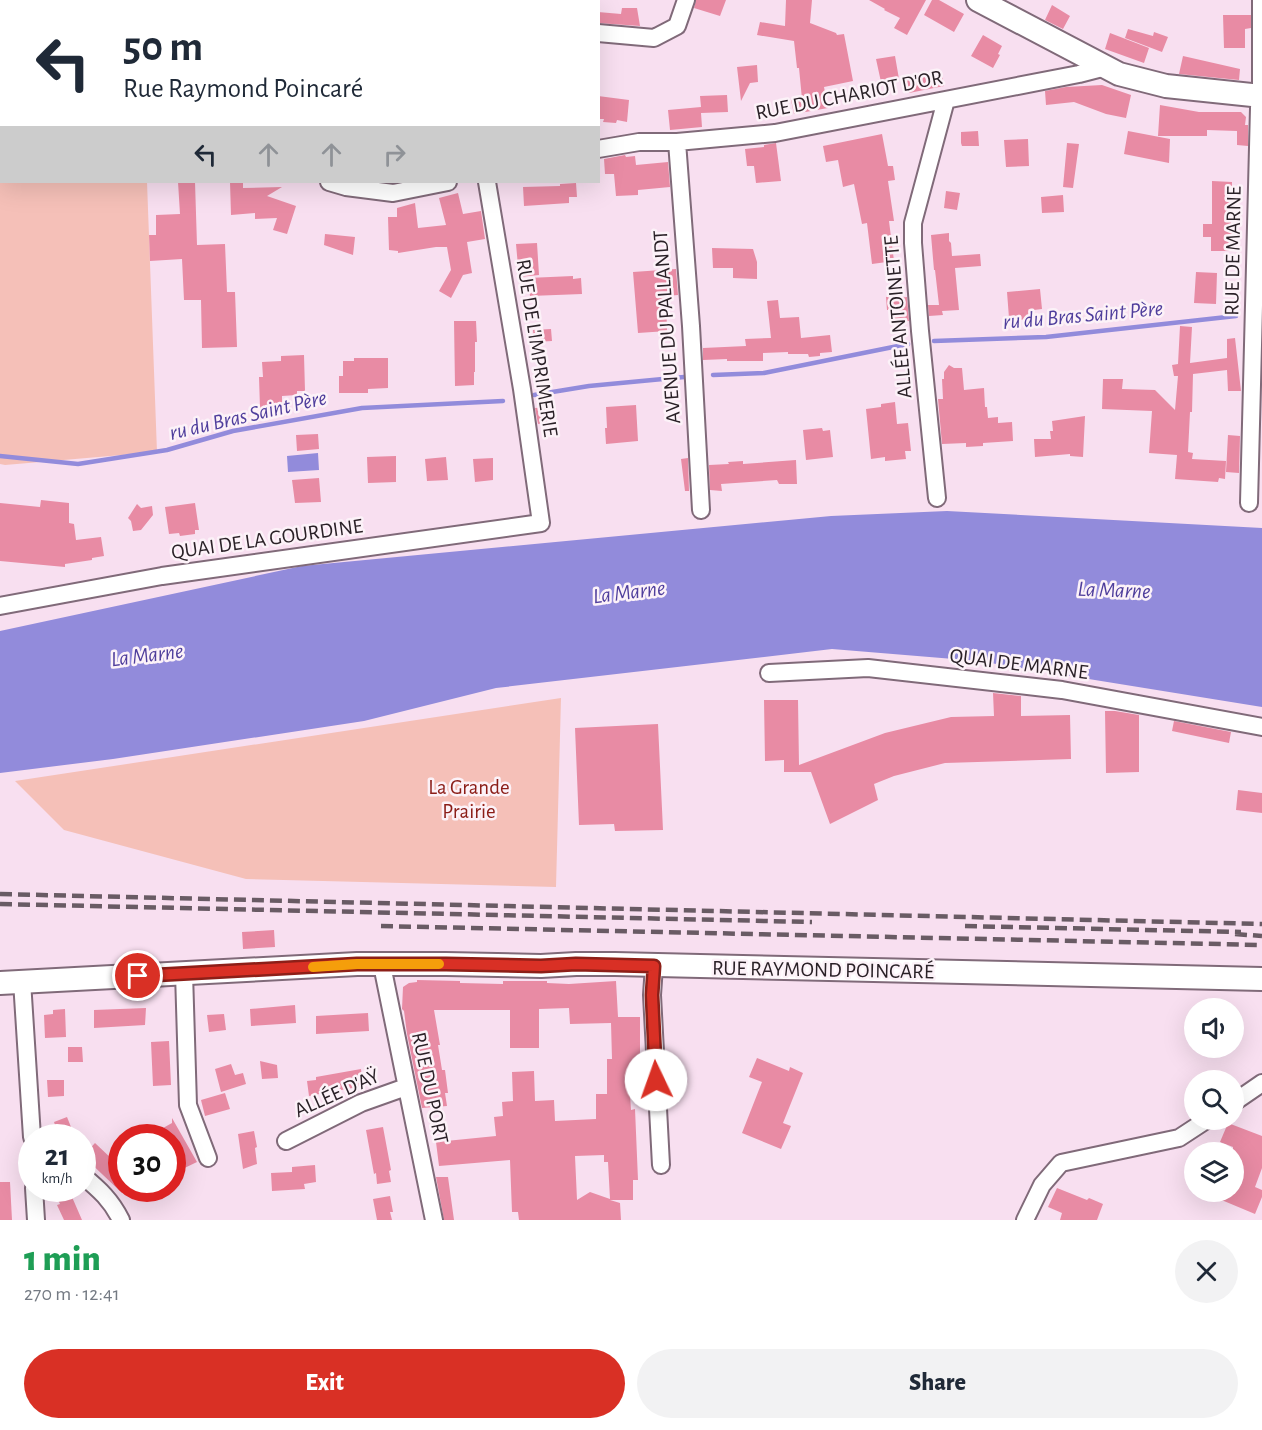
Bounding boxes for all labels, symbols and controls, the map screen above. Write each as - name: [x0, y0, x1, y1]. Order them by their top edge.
- icon: left: [24, 24, 102, 102]
- text: 50 m: [123, 26, 203, 68]
- street label: RUE DU CHARIOT D'OR: [754, 67, 944, 123]
- text: Rue Raymond Poincaré: [123, 75, 363, 102]
- icon: left: [189, 138, 222, 171]
- icon: ahead: [252, 138, 285, 171]
- icon: ahead: [315, 138, 348, 171]
- icon: right: [378, 138, 411, 171]
- street label: RUE DE MARNE: [1221, 186, 1245, 316]
- street label: AVENUE DU PALLANDT: [650, 230, 684, 424]
- street label: ALLÉE ANTOINETTE: [878, 235, 916, 399]
- street label: RUE DE L'IMPRIMERIE: [513, 258, 561, 438]
- water label: ru du Bras Saint Père: [1002, 297, 1164, 333]
- water label: ru du Bras Saint Père: [167, 386, 329, 444]
- street label: QUAI DE LA GOURDINE: [170, 515, 364, 563]
- water label: La Marne: [591, 577, 667, 607]
- water label: La Marne: [1077, 578, 1151, 602]
- water label: La Marne: [109, 640, 185, 670]
- street label: QUAI DE MARNE: [949, 645, 1089, 683]
- park label: La Grande Prairie: [428, 777, 510, 822]
- pin: [112, 950, 163, 1001]
- street label: RUE RAYMOND POINCARÉ: [712, 956, 934, 982]
- icon: arrive: [121, 959, 154, 992]
- map controls: [1184, 998, 1244, 1202]
- button: sound: [1184, 998, 1244, 1058]
- street label: RUE DU PORT: [408, 1030, 452, 1146]
- position arrow: [624, 1048, 688, 1112]
- street label: ALLÉE D'AŸ: [290, 1063, 383, 1121]
- button: search: [1184, 1070, 1244, 1130]
- speed limit sign: 30: [108, 1124, 186, 1202]
- text: 21: [45, 1141, 69, 1171]
- button: layers: [1184, 1142, 1244, 1202]
- text: km/h: [42, 1171, 72, 1186]
- button: close: [1175, 1240, 1238, 1303]
- text: 1 min: [24, 1241, 101, 1277]
- text: 270 m · 12:41: [24, 1284, 120, 1304]
- button: Exit: [24, 1349, 625, 1418]
- button: Share: [637, 1349, 1238, 1418]

